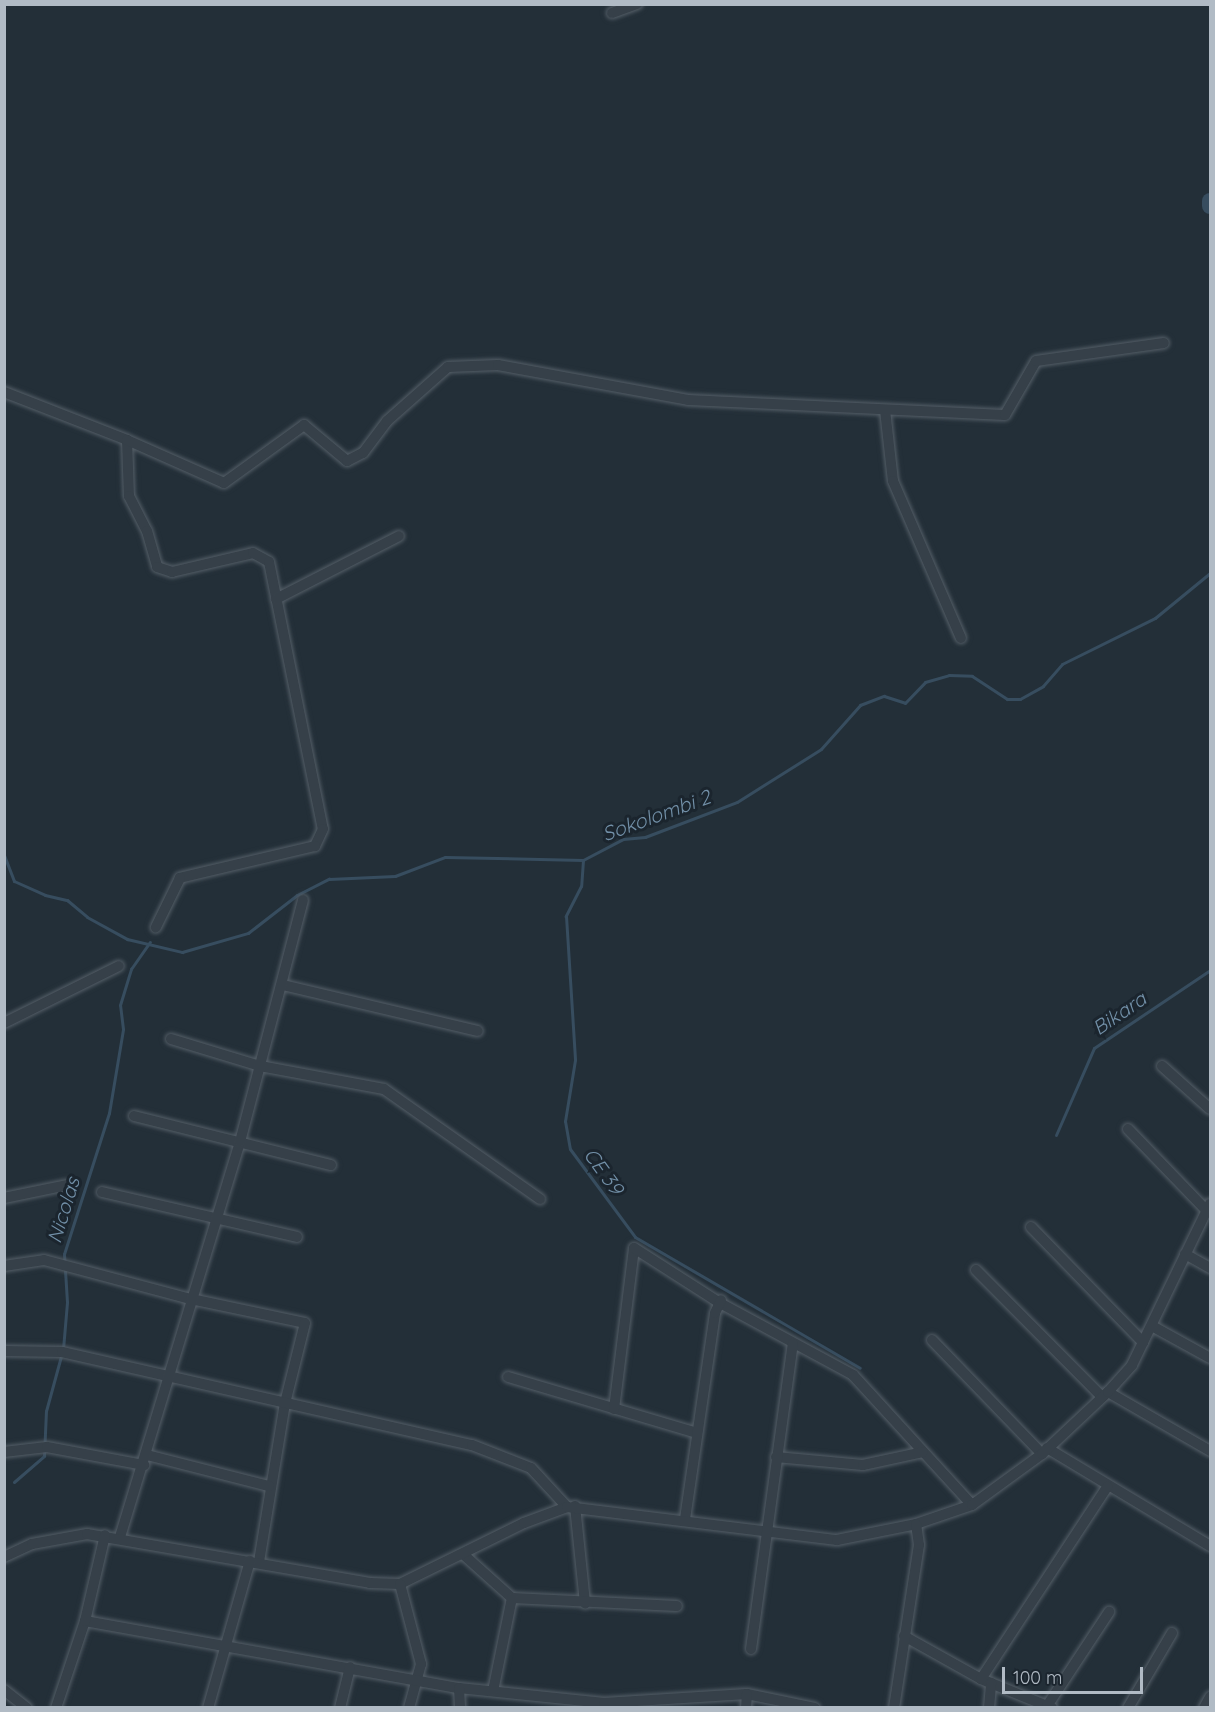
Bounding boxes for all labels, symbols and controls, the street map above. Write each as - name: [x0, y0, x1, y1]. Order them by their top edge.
- water label: Sokolombi 2: [599, 784, 713, 846]
- water label: Bikara: [1088, 986, 1150, 1040]
- water label: CE 39: [579, 1143, 629, 1199]
- water label: Nicolas: [42, 1174, 84, 1246]
- scale bar: [1005, 1655, 1146, 1693]
- text: 100 m: [1013, 1666, 1062, 1689]

